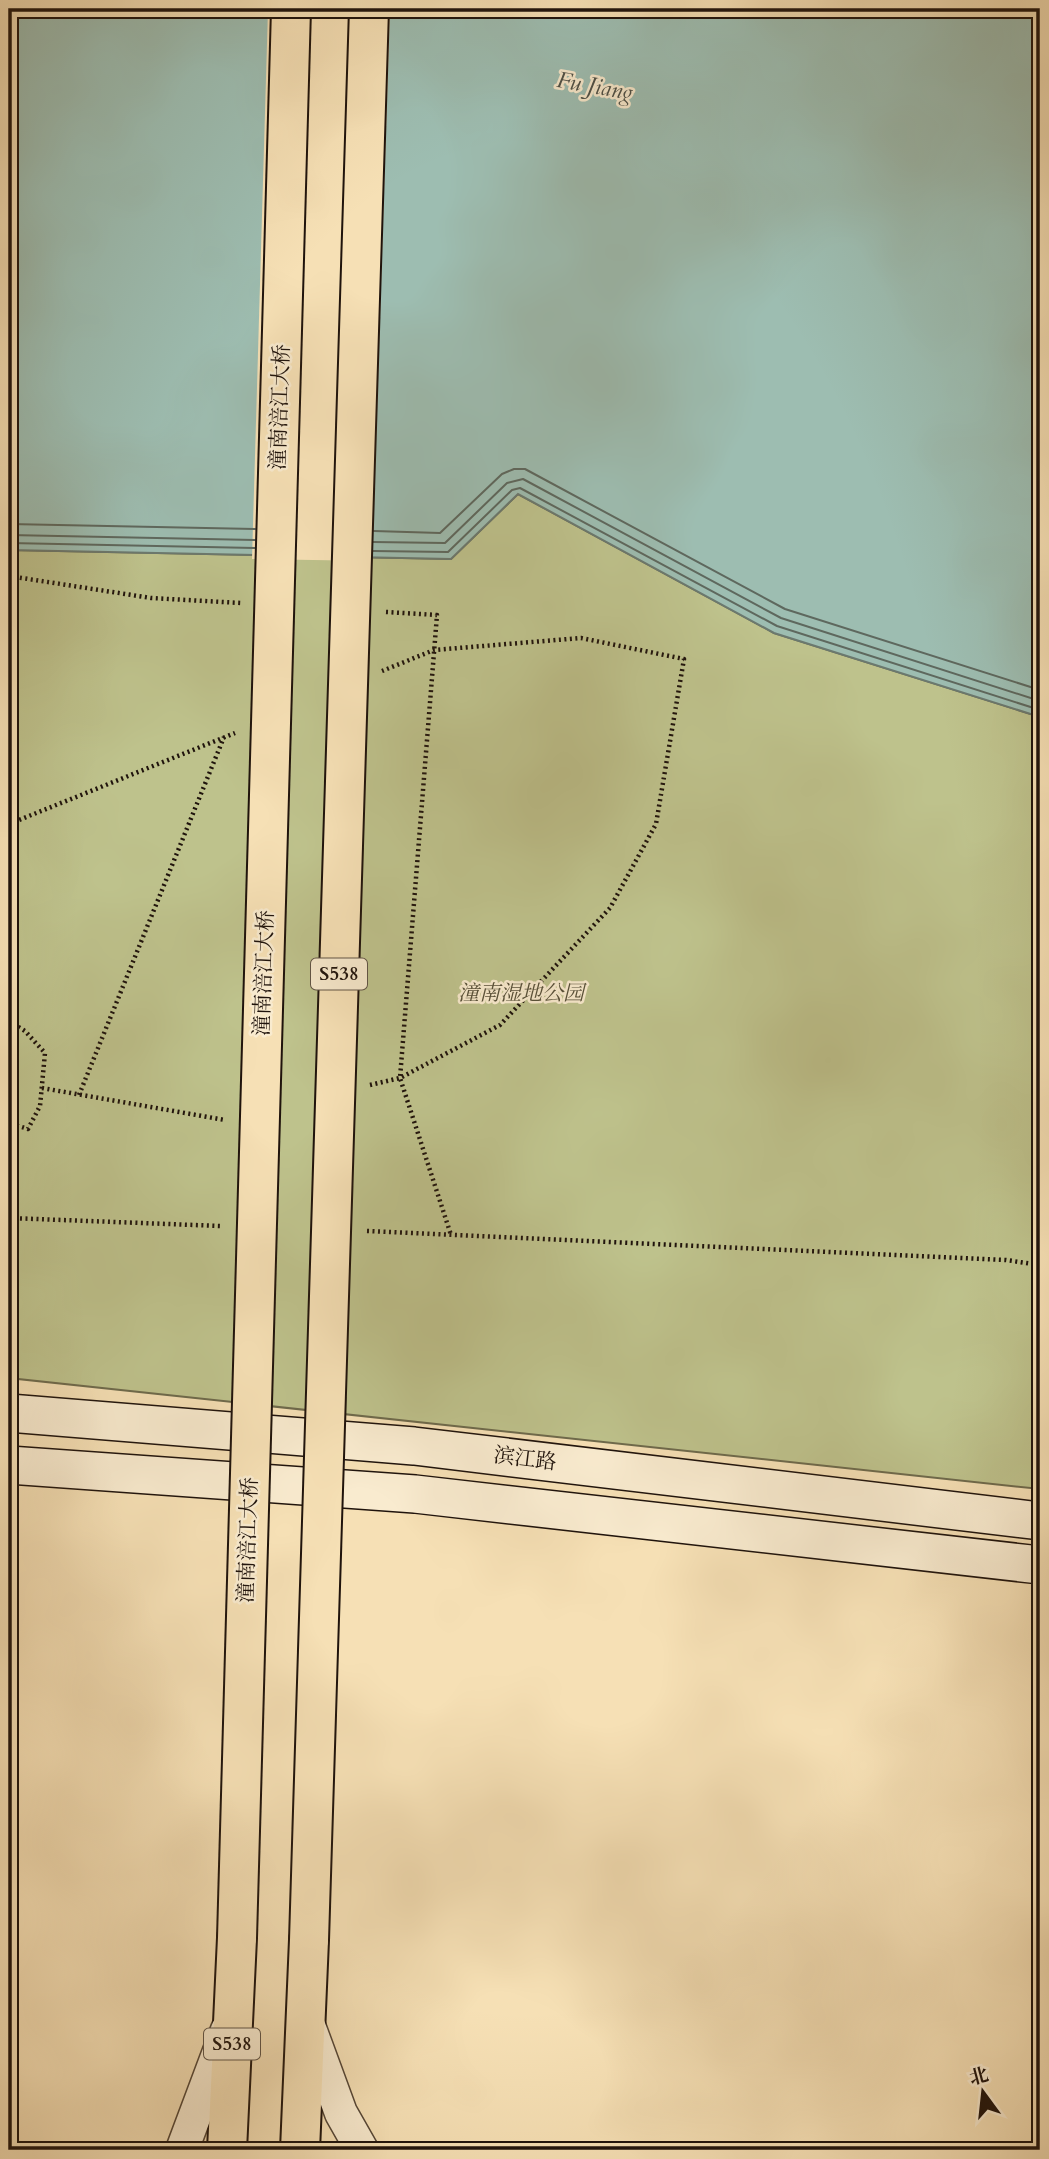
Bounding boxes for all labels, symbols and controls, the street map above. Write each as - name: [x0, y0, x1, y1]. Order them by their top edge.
- water label: Fu Jiang: [555, 64, 636, 108]
- street label: 潼南涪江大桥: [263, 344, 297, 470]
- street label: 潼南涪江大桥: [247, 910, 281, 1036]
- road number: S538: [311, 958, 367, 990]
- park label: 潼南湿地公园: [458, 979, 587, 1008]
- street label: 滨江路: [492, 1441, 558, 1477]
- street label: 潼南涪江大桥: [231, 1477, 265, 1603]
- road number: S538: [204, 2028, 260, 2060]
- north arrow: [948, 2058, 1018, 2128]
- text: 北: [966, 2062, 991, 2092]

